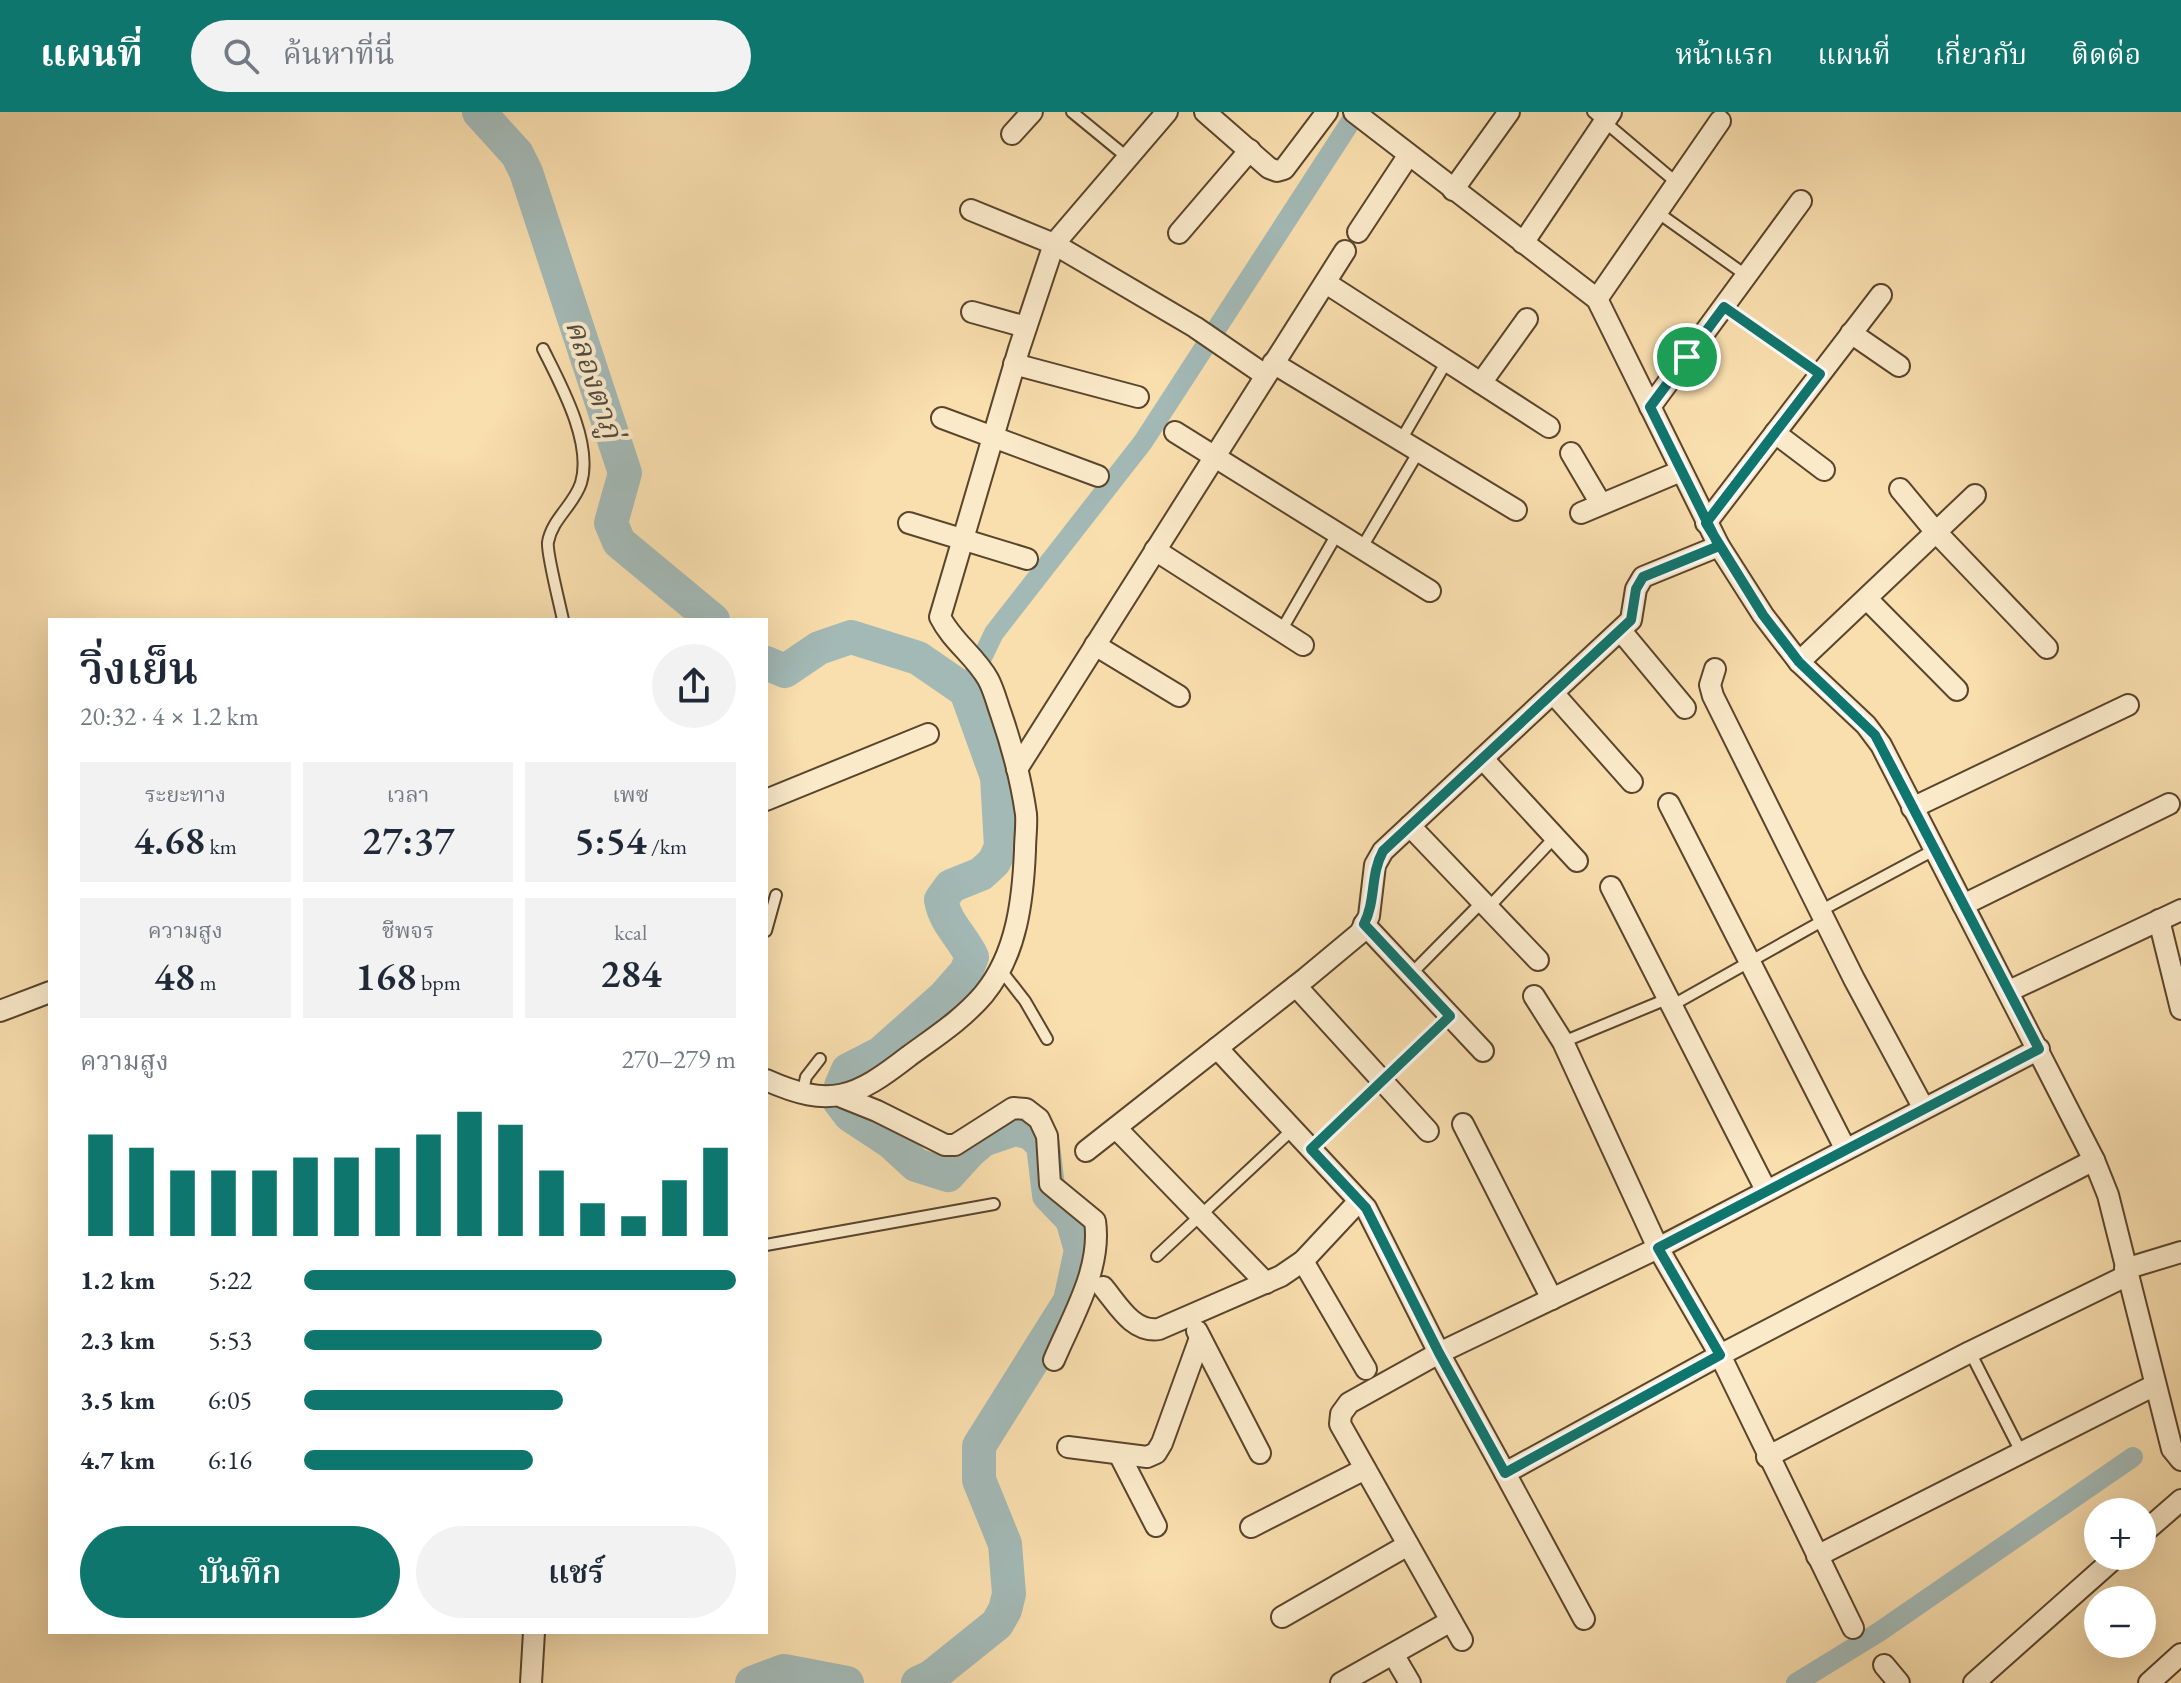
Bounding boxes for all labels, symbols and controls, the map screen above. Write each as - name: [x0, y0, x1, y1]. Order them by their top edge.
- search box: [191, 20, 751, 92]
- text: แผนที่: [40, 28, 143, 77]
- icon: search: [219, 34, 263, 78]
- text: ค้นหาที่นี่: [283, 34, 395, 73]
- text: หน้าแรก: [1675, 36, 1773, 72]
- text: แผนที่: [1817, 36, 1891, 72]
- text: เกี่ยวกับ: [1935, 36, 2027, 72]
- text: ติดต่อ: [2071, 36, 2141, 72]
- water label: คลองตาภู่: [557, 314, 633, 447]
- pin: [1653, 323, 1721, 391]
- icon: arrive: [1665, 335, 1709, 379]
- text: วิ่งเย็น: [80, 640, 198, 697]
- button: share: [652, 644, 736, 728]
- text: 20:32 · 4 × 1.2 km: [80, 699, 259, 733]
- text: ระยะทาง: [145, 780, 226, 809]
- text: เวลา: [387, 780, 429, 809]
- text: เพซ: [612, 780, 649, 809]
- text: 4.68: [134, 814, 205, 866]
- text: 27:37: [362, 814, 454, 866]
- text: 5:54: [574, 814, 647, 866]
- text: km: [205, 832, 237, 861]
- text: /km: [647, 832, 687, 861]
- text: ความสูง: [148, 916, 223, 945]
- text: ชีพจร: [382, 916, 434, 945]
- text: kcal: [614, 918, 647, 947]
- text: 284: [600, 947, 661, 999]
- text: 48: [154, 950, 195, 1002]
- text: 168: [355, 950, 417, 1002]
- text: m: [195, 968, 217, 997]
- text: bpm: [417, 968, 461, 997]
- text: 270–279 m: [621, 1042, 736, 1076]
- text: ความสูง: [80, 1044, 169, 1078]
- text: 1.2 km: [80, 1263, 155, 1297]
- text: 5:22: [208, 1263, 252, 1297]
- text: 2.3 km: [80, 1323, 155, 1357]
- text: 5:53: [208, 1323, 252, 1357]
- text: 3.5 km: [80, 1383, 155, 1417]
- text: 6:05: [208, 1383, 252, 1417]
- text: 4.7 km: [80, 1443, 155, 1477]
- text: 6:16: [208, 1443, 252, 1477]
- map controls: [2084, 1498, 2156, 1658]
- button: +: [2084, 1498, 2156, 1570]
- button: บันทึก: [80, 1526, 400, 1618]
- button: แชร์: [416, 1526, 736, 1618]
- button: −: [2084, 1586, 2156, 1658]

